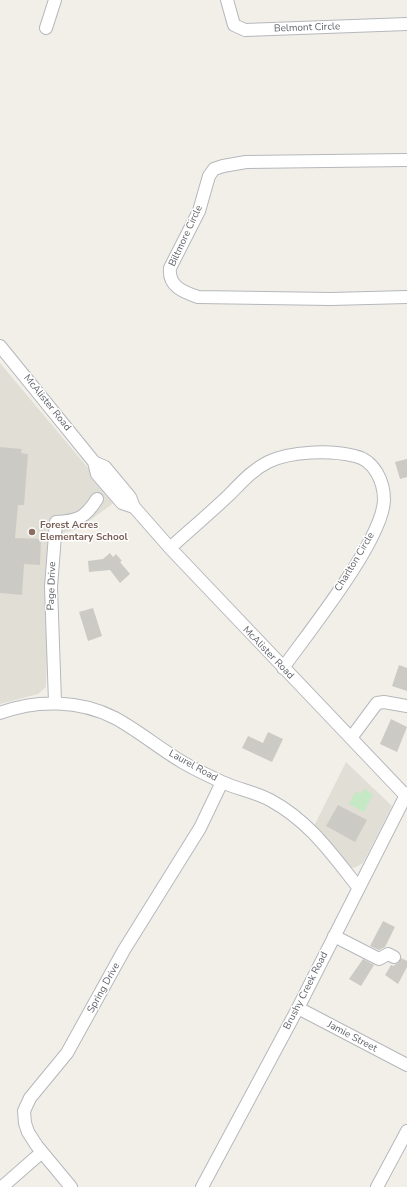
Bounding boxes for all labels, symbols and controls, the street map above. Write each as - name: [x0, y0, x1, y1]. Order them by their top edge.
- street label: Belmont Circle: [274, 21, 340, 35]
- street label: Biltmore Circle: [167, 203, 205, 269]
- street label: McAlister Road: [21, 373, 73, 433]
- place label: Forest Acres Elementary School: [40, 520, 128, 544]
- marker: Forest Acres Elementary School: [27, 527, 37, 537]
- street label: Charlton Circle: [333, 530, 377, 594]
- street label: Page Drive: [45, 561, 59, 611]
- street label: McAlister Road: [240, 624, 296, 682]
- street label: Laurel Road: [166, 748, 220, 784]
- street label: Brushy Creek Road: [281, 950, 331, 1032]
- street label: Spring Drive: [85, 961, 123, 1015]
- street label: Jamie Street: [325, 1019, 379, 1055]

